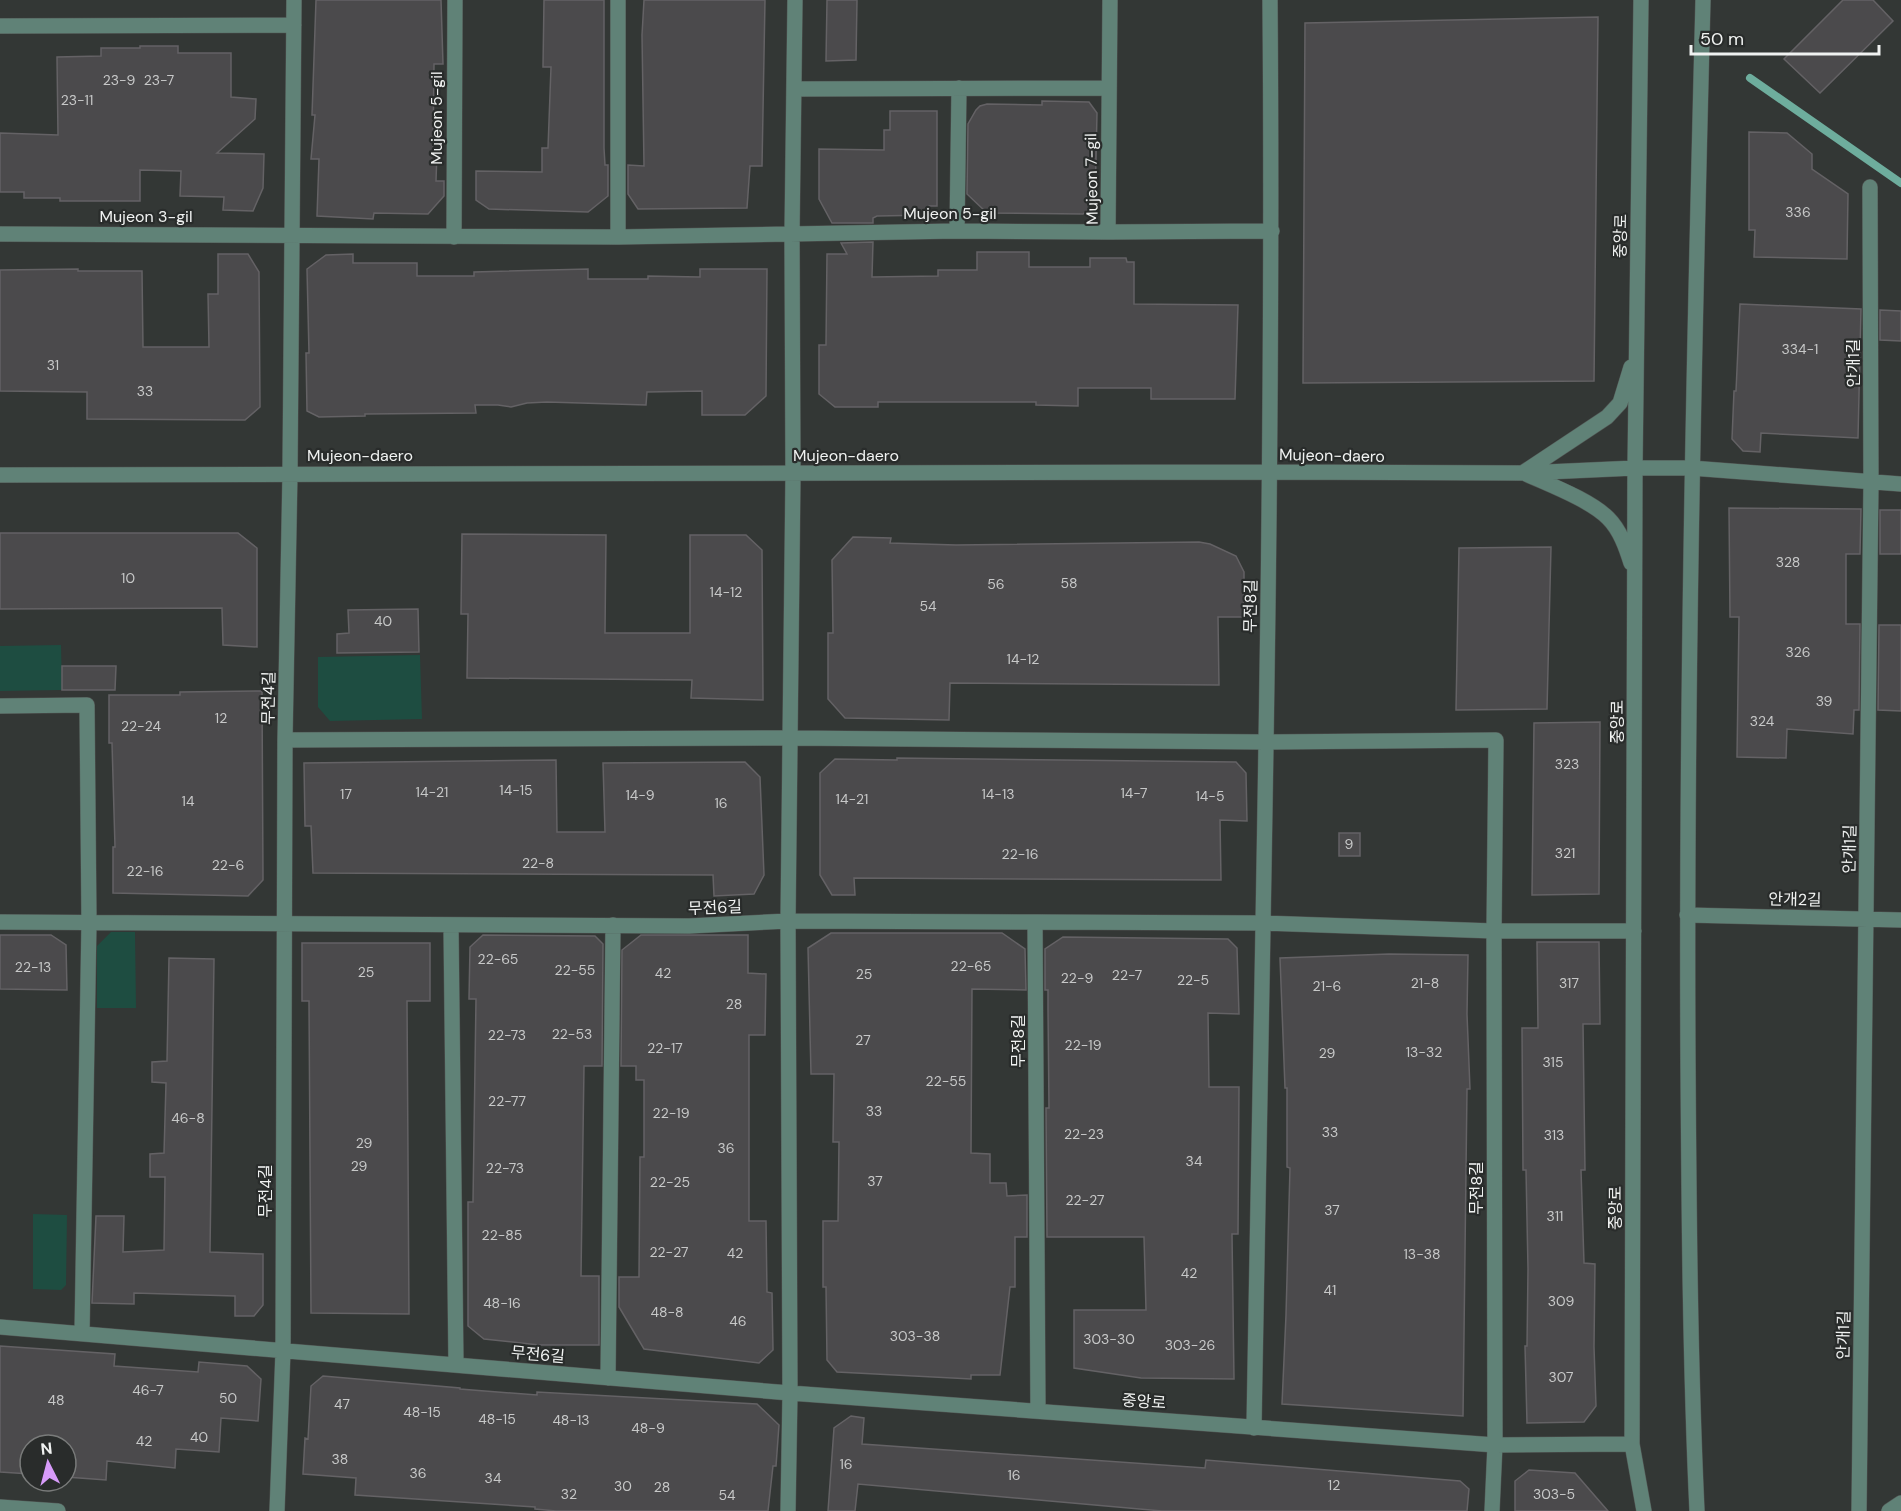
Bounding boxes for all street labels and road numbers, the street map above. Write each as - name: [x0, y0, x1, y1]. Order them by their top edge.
- street label: Mujeon 5-gil: [426, 71, 447, 165]
- street label: Mujeon 7-gil: [1080, 133, 1103, 225]
- street label: Mujeon 5-gil: [903, 203, 997, 224]
- street label: Mujeon 3-gil: [100, 206, 192, 227]
- street label: 중앙로: [1610, 213, 1631, 258]
- street label: 안개1길: [1843, 338, 1864, 388]
- street label: Mujeon-daero: [1279, 444, 1385, 467]
- street label: Mujeon-daero: [307, 445, 413, 466]
- street label: Mujeon-daero: [793, 445, 899, 466]
- street label: 무전8길: [1240, 579, 1261, 633]
- street label: 무전4길: [258, 671, 279, 725]
- street label: 중앙로: [1607, 700, 1628, 744]
- street label: 안개1길: [1839, 824, 1860, 874]
- street label: 안개2길: [1768, 889, 1822, 910]
- street label: 무전6길: [688, 896, 742, 919]
- street label: 무전8길: [1008, 1014, 1029, 1068]
- street label: 무전8길: [1466, 1161, 1487, 1215]
- street label: 무전4길: [255, 1164, 276, 1218]
- street label: 중앙로: [1605, 1186, 1626, 1230]
- street label: 안개1길: [1833, 1310, 1854, 1360]
- street label: 무전6길: [510, 1342, 566, 1367]
- street label: 중앙로: [1121, 1389, 1167, 1414]

